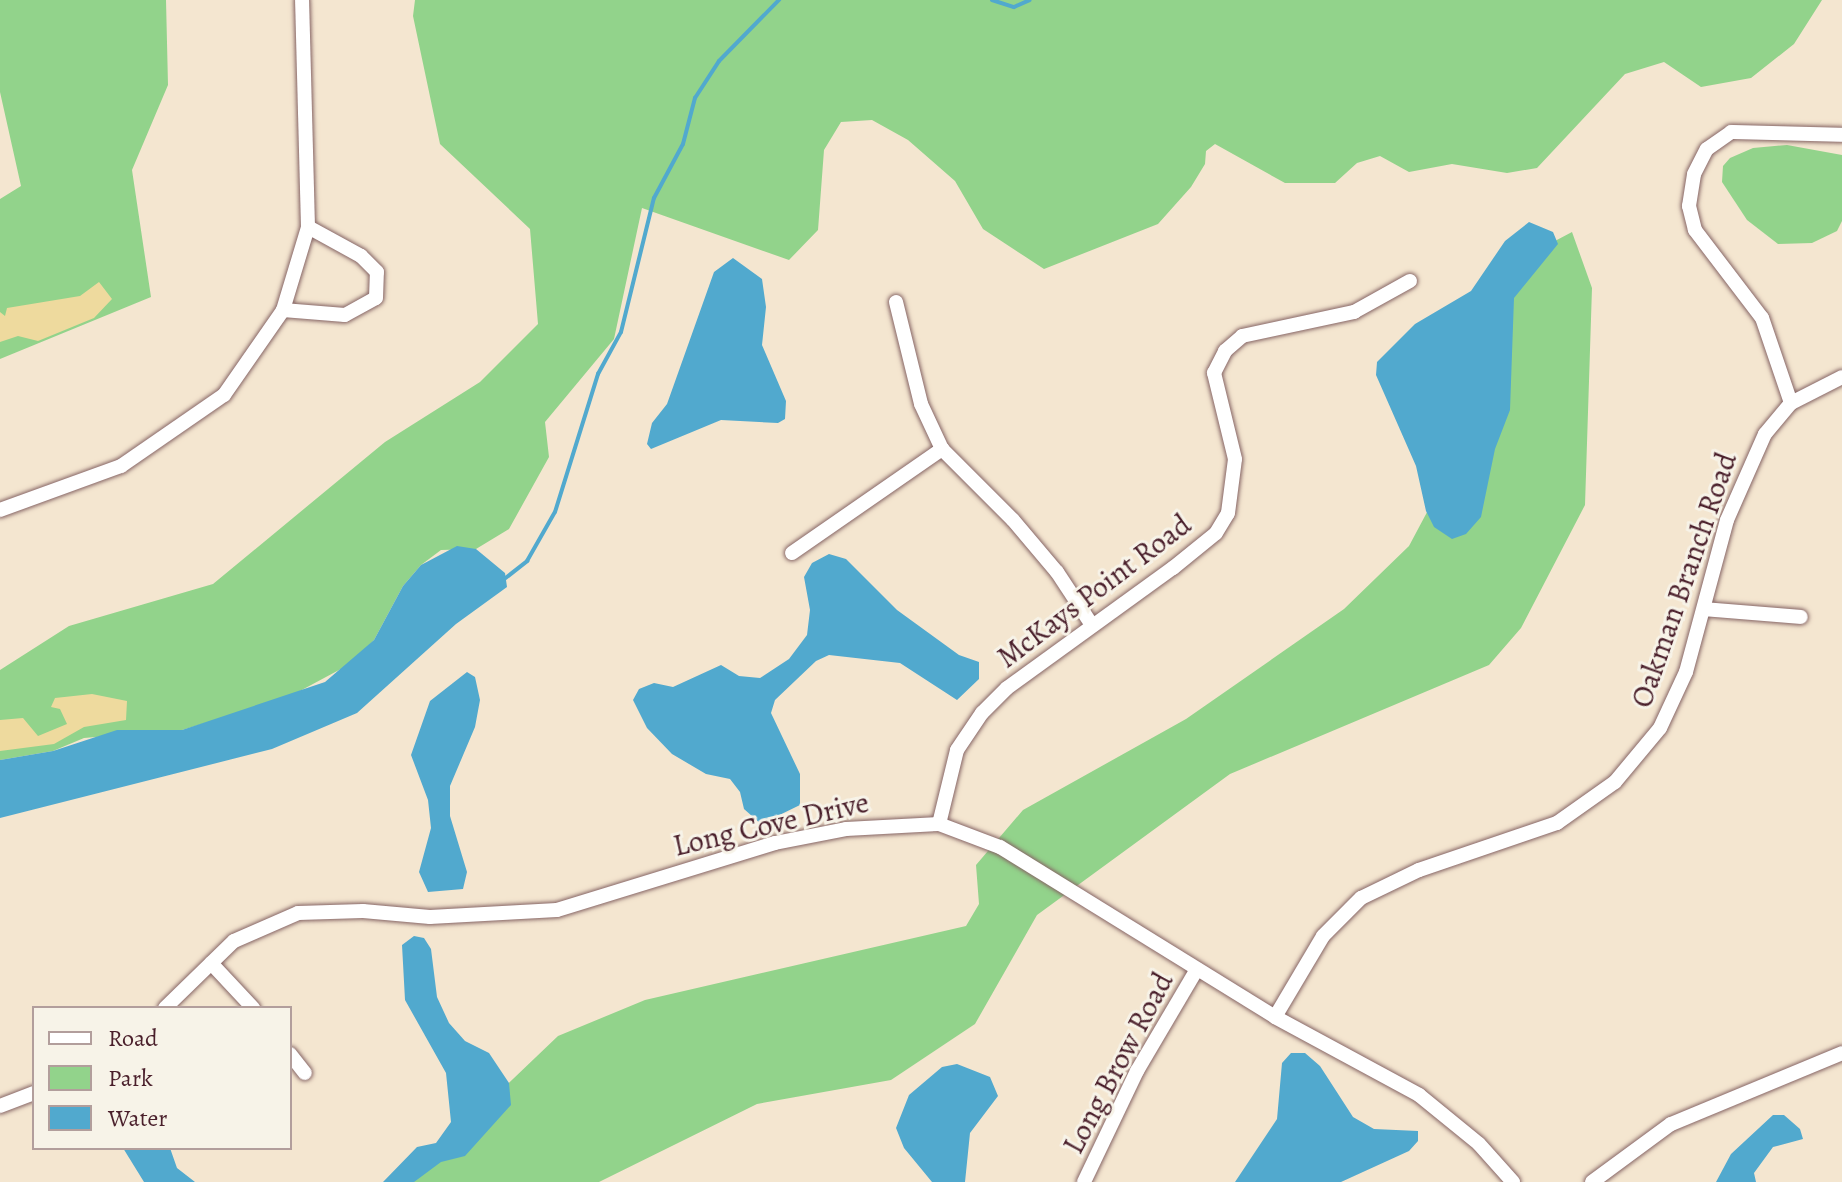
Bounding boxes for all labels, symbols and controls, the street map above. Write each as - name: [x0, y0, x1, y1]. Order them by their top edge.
- street label: Oakman Branch Road: [1623, 448, 1745, 712]
- street label: McKays Point Road: [990, 506, 1198, 676]
- street label: Long Cove Drive: [670, 784, 872, 864]
- street label: Long Brow Road: [1055, 966, 1181, 1160]
- legend: [32, 1006, 292, 1150]
- text: Road: [108, 1022, 158, 1054]
- text: Park: [108, 1062, 153, 1094]
- text: Water: [108, 1102, 168, 1134]

